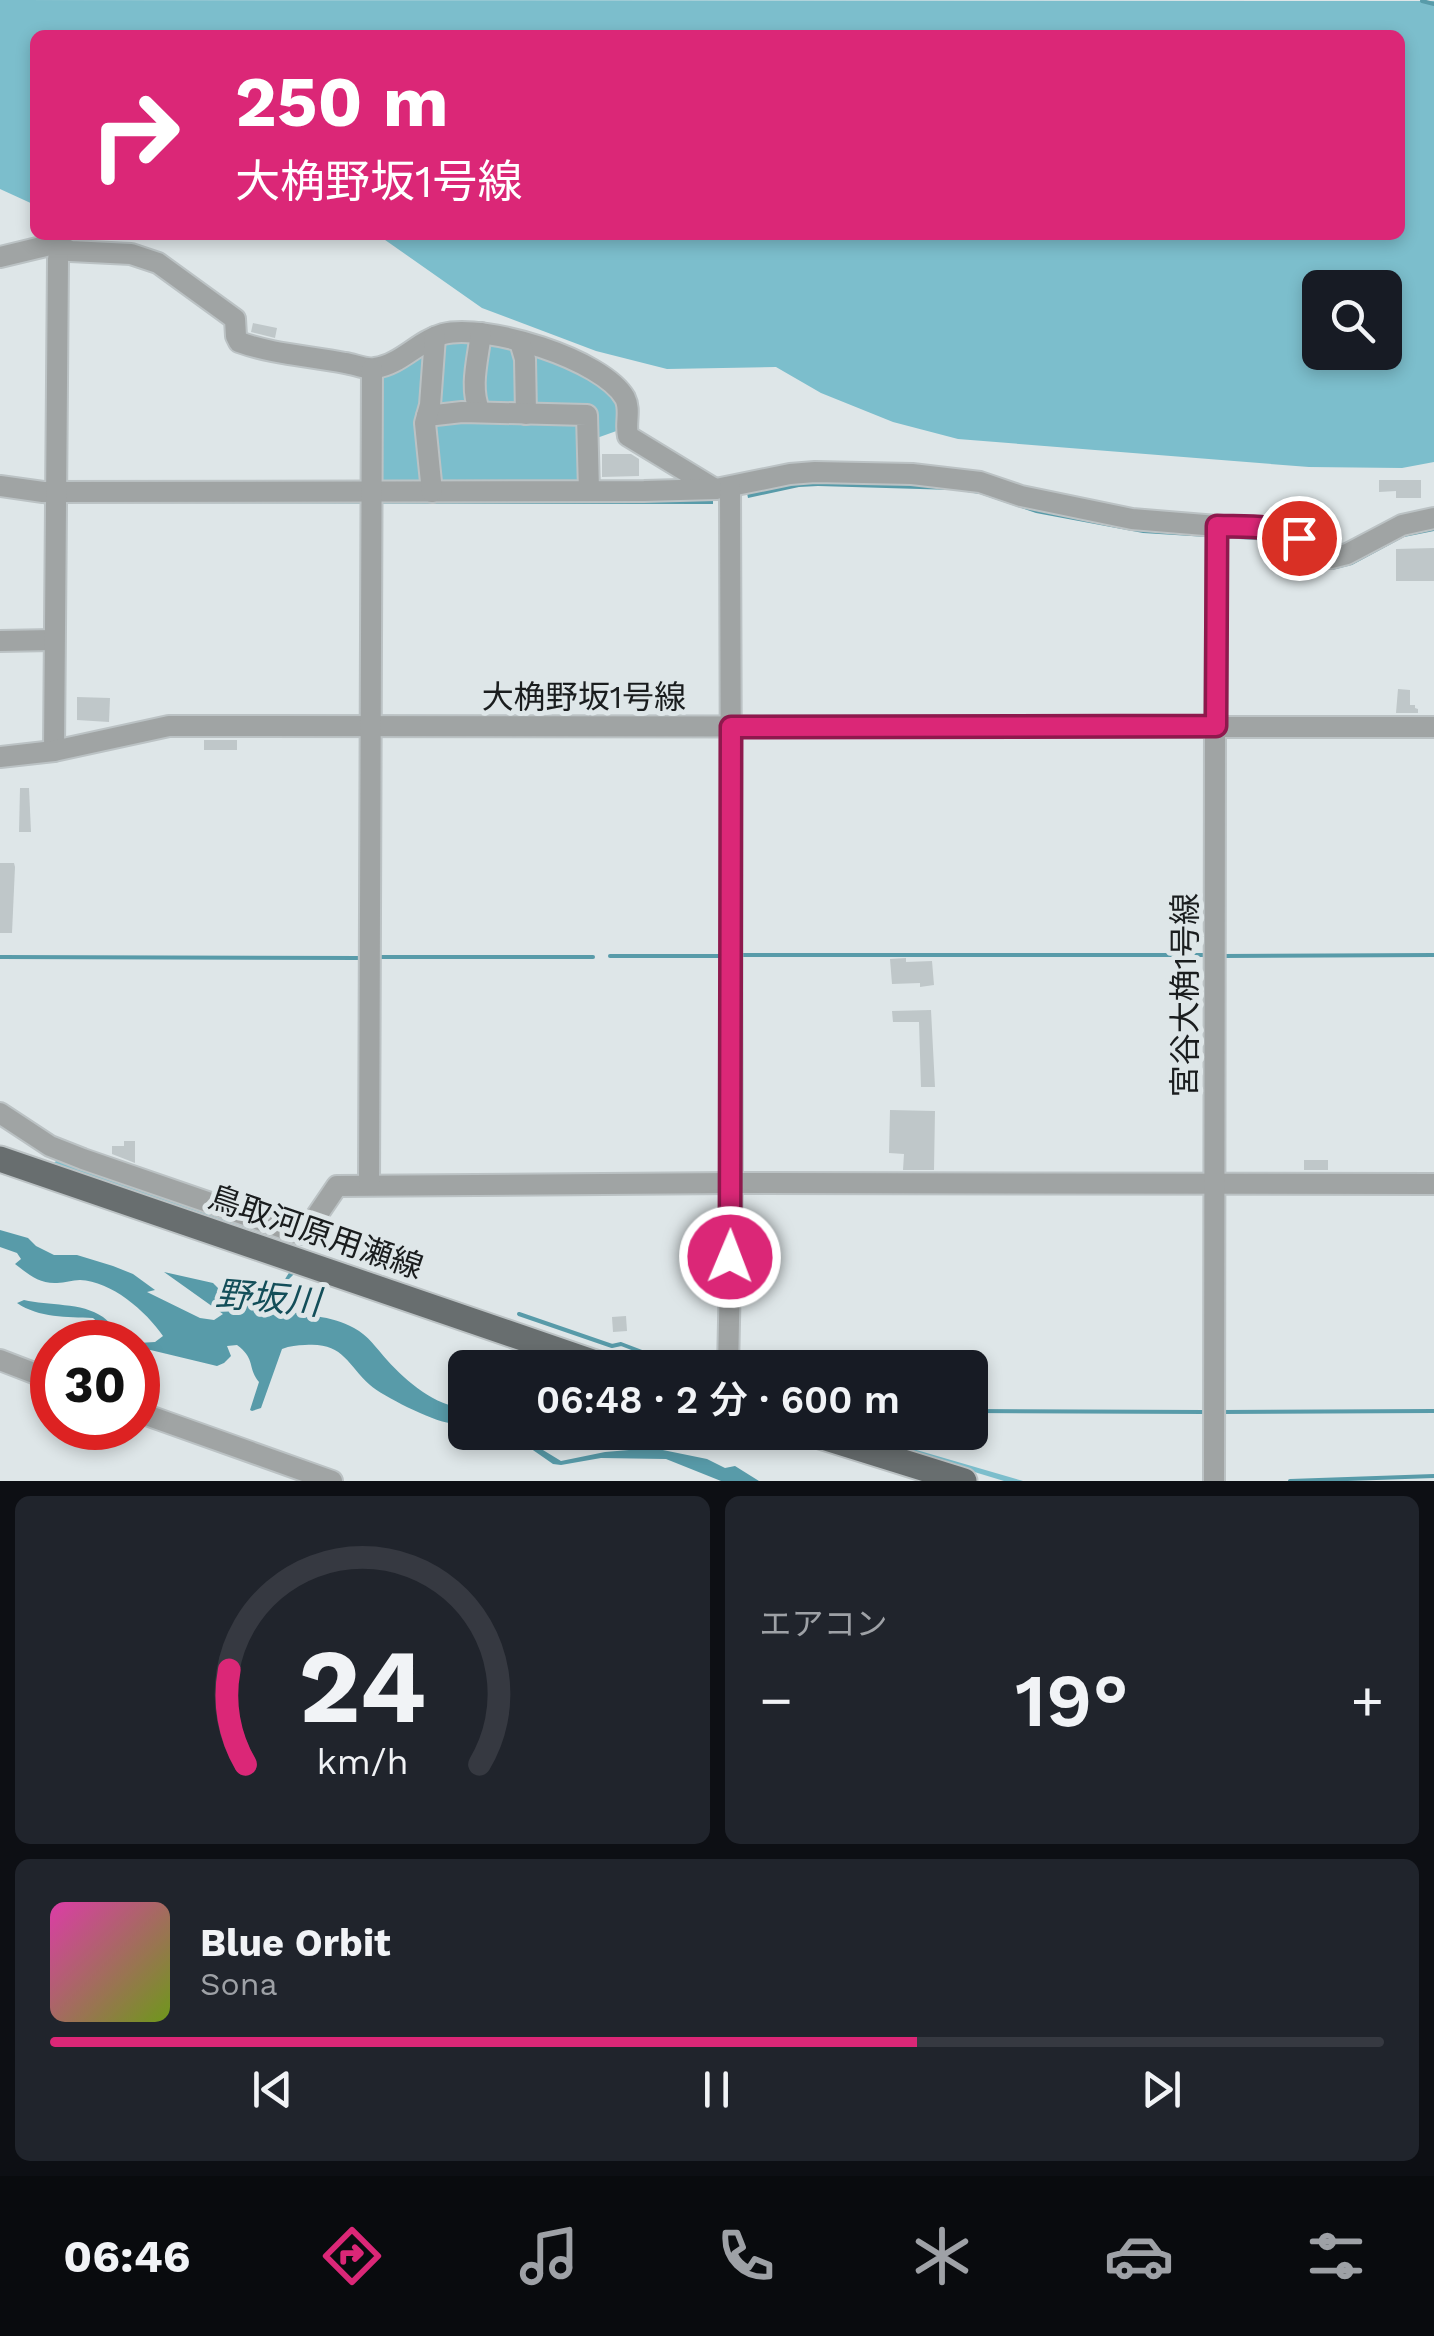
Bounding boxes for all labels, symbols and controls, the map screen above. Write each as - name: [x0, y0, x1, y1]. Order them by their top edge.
- text: 250 m: [235, 61, 449, 143]
- icon: right: [70, 70, 200, 200]
- text: 大桷野坂1号線: [235, 155, 523, 208]
- map controls: [1302, 270, 1402, 370]
- button: search: [1302, 270, 1402, 370]
- pin: [1257, 496, 1342, 581]
- icon: arrive: [1272, 511, 1327, 566]
- street label: 大桷野坂1号線: [482, 678, 686, 716]
- street label: 宮谷大桷1号線: [1166, 893, 1204, 1097]
- street label: 鳥取河原用瀬線: [204, 1178, 428, 1286]
- position arrow: [678, 1205, 782, 1309]
- water label: 野坂川: [214, 1273, 326, 1324]
- speed limit sign: 30: [30, 1320, 160, 1450]
- text: 06:48 · 2 分 · 600 m: [536, 1378, 900, 1422]
- text: エアコン: [760, 1605, 888, 1643]
- text: 24: [298, 1625, 426, 1747]
- text: 19°: [1015, 1656, 1129, 1744]
- text: −: [760, 1668, 793, 1732]
- text: +: [1351, 1668, 1384, 1732]
- text: km/h: [316, 1741, 408, 1783]
- text: Blue Orbit: [200, 1921, 391, 1965]
- text: Sona: [200, 1965, 278, 2003]
- icon: previous: [245, 2062, 300, 2117]
- icon: pause: [689, 2062, 744, 2117]
- icon: next: [1134, 2062, 1189, 2117]
- icon: directions: [317, 2221, 387, 2291]
- icon: music: [514, 2221, 584, 2291]
- icon: phone: [711, 2221, 781, 2291]
- icon: climate: [907, 2221, 977, 2291]
- icon: car: [1104, 2221, 1174, 2291]
- icon: filters: [1301, 2221, 1371, 2291]
- text: 06:46: [63, 2230, 190, 2283]

